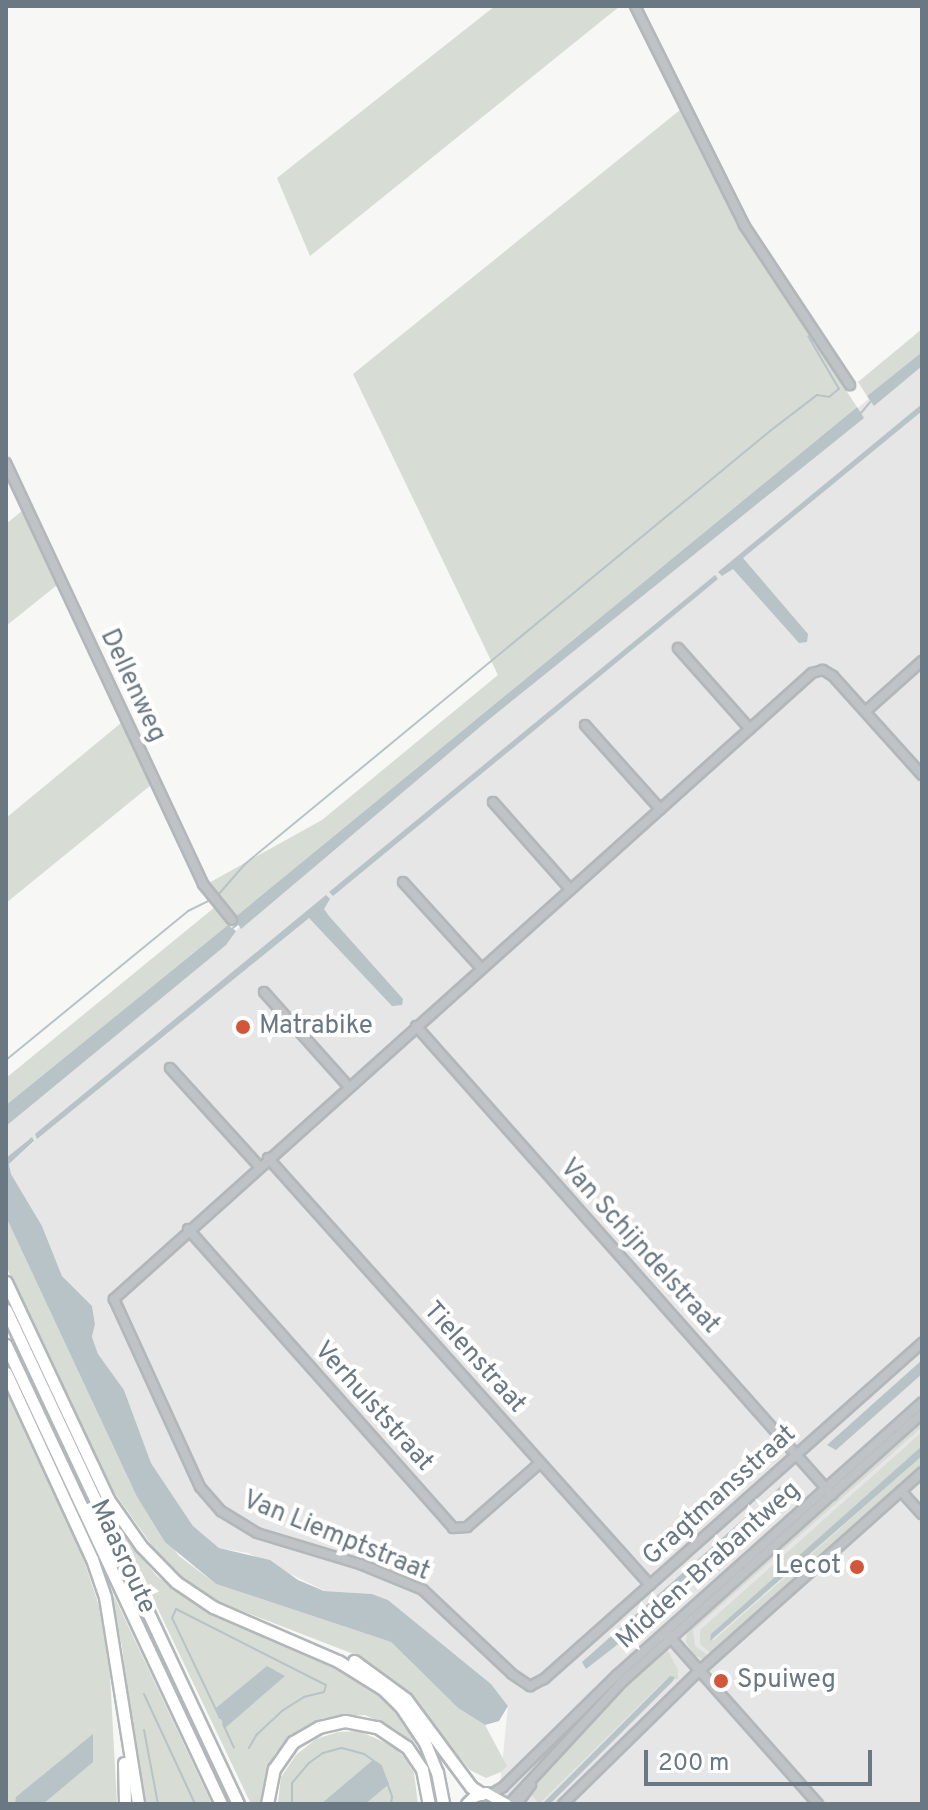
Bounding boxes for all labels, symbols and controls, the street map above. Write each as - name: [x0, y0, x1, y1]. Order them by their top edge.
- street label: Dellenweg: [92, 625, 172, 747]
- place label: Matrabike: [259, 1011, 373, 1043]
- marker: Matrabike: [234, 1018, 252, 1036]
- street label: Van Schijndelstraat: [552, 1153, 726, 1341]
- street label: Tielenstraat: [416, 1296, 532, 1420]
- street label: Verhulststraat: [307, 1336, 439, 1478]
- street label: Gragtmansstraat: [637, 1419, 803, 1573]
- street label: Midden-Brabantweg: [611, 1475, 807, 1657]
- street label: Van Liemptstraat: [238, 1485, 434, 1589]
- street label: Maasroute: [82, 1495, 162, 1619]
- place label: Lecot: [775, 1551, 841, 1583]
- marker: Lecot: [848, 1558, 866, 1576]
- place label: Spuiweg: [737, 1665, 836, 1697]
- marker: Spuiweg: [712, 1672, 730, 1690]
- scale bar: [648, 1734, 876, 1784]
- text: 200 m: [658, 1749, 729, 1779]

